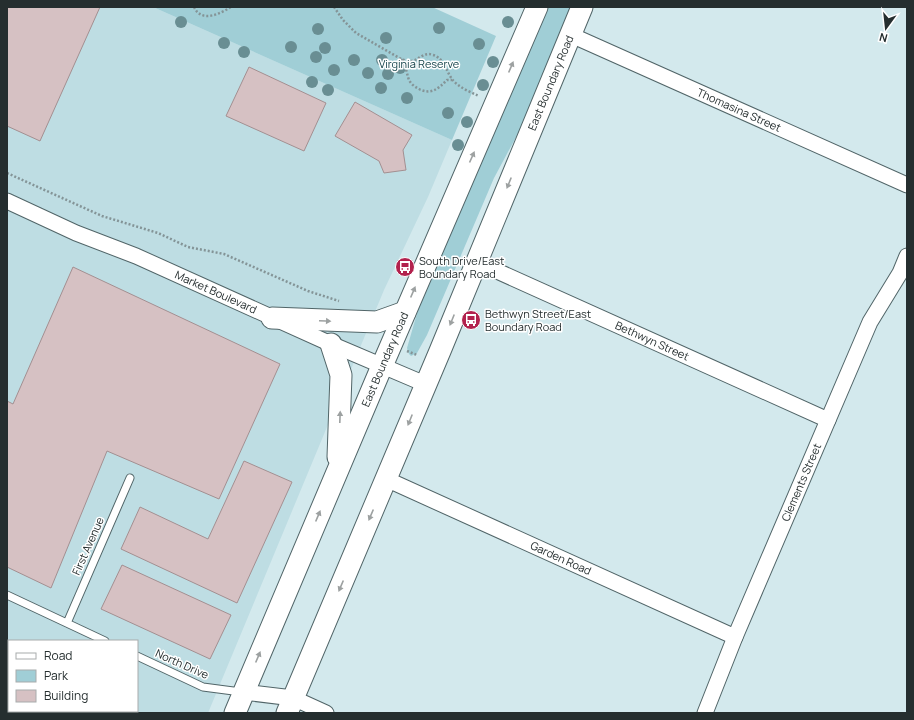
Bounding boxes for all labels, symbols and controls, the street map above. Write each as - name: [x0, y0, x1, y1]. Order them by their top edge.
- north arrow: [866, 8, 906, 48]
- text: N: [877, 30, 889, 46]
- street label: East Boundary Road: [524, 33, 577, 133]
- park label: Virginia Reserve: [379, 56, 460, 71]
- one-way arrow: [509, 60, 515, 72]
- street label: Thomasina Street: [695, 84, 784, 135]
- one-way arrow: [469, 152, 475, 163]
- one-way arrow: [506, 177, 512, 189]
- place label: South Drive/East Boundary Road: [419, 253, 505, 281]
- bus stop icon: South Drive/East Boundary Road: [394, 256, 416, 278]
- street label: Market Boulevard: [173, 267, 259, 317]
- one-way arrow: [411, 285, 417, 297]
- place label: Bethwyn Street/East Boundary Road: [485, 306, 591, 334]
- bus stop icon: Bethwyn Street/East Boundary Road: [460, 309, 482, 331]
- street label: East Boundary Road: [358, 310, 411, 409]
- one-way arrow: [449, 314, 455, 326]
- street label: Bethwyn Street: [613, 317, 692, 363]
- one-way arrow: [319, 318, 332, 324]
- one-way arrow: [336, 411, 343, 423]
- one-way arrow: [407, 415, 413, 427]
- street label: Clements Street: [777, 441, 824, 523]
- one-way arrow: [368, 509, 374, 520]
- one-way arrow: [315, 510, 321, 521]
- street label: First Avenue: [68, 514, 107, 577]
- street label: Garden Road: [528, 537, 594, 578]
- one-way arrow: [338, 580, 344, 591]
- legend: [8, 640, 138, 712]
- street label: North Drive: [153, 645, 212, 682]
- text: Road: [44, 647, 72, 664]
- one-way arrow: [256, 650, 262, 662]
- text: Park: [44, 667, 69, 684]
- text: Building: [44, 687, 88, 704]

